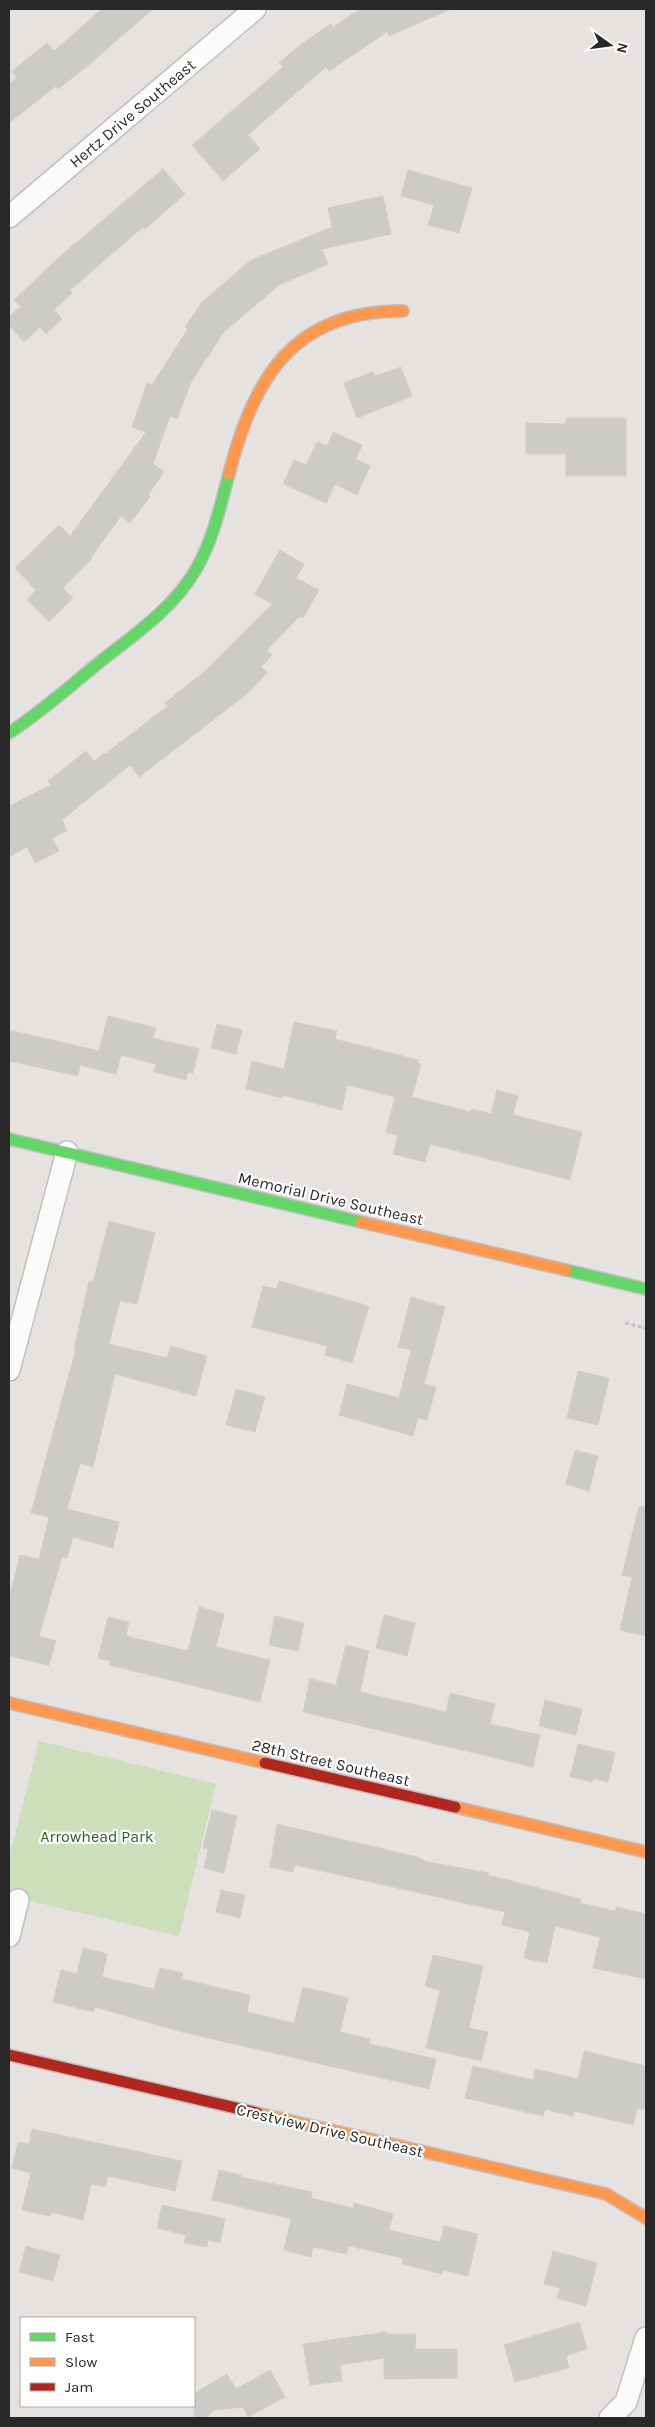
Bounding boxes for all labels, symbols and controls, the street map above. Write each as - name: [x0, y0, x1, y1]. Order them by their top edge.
- north arrow: [585, 20, 635, 70]
- text: N: [613, 41, 632, 55]
- street label: Hertz Drive Southeast: [66, 55, 199, 172]
- street label: Memorial Drive Southeast: [236, 1168, 425, 1229]
- street label: 28th Street Southeast: [250, 1735, 412, 1790]
- park label: Arrowhead Park: [40, 1827, 154, 1846]
- street label: Crestview Drive Southeast: [235, 2100, 425, 2161]
- legend: [20, 2317, 195, 2407]
- text: Fast: [65, 2328, 95, 2346]
- text: Slow: [65, 2353, 97, 2371]
- text: Jam: [65, 2378, 93, 2396]

